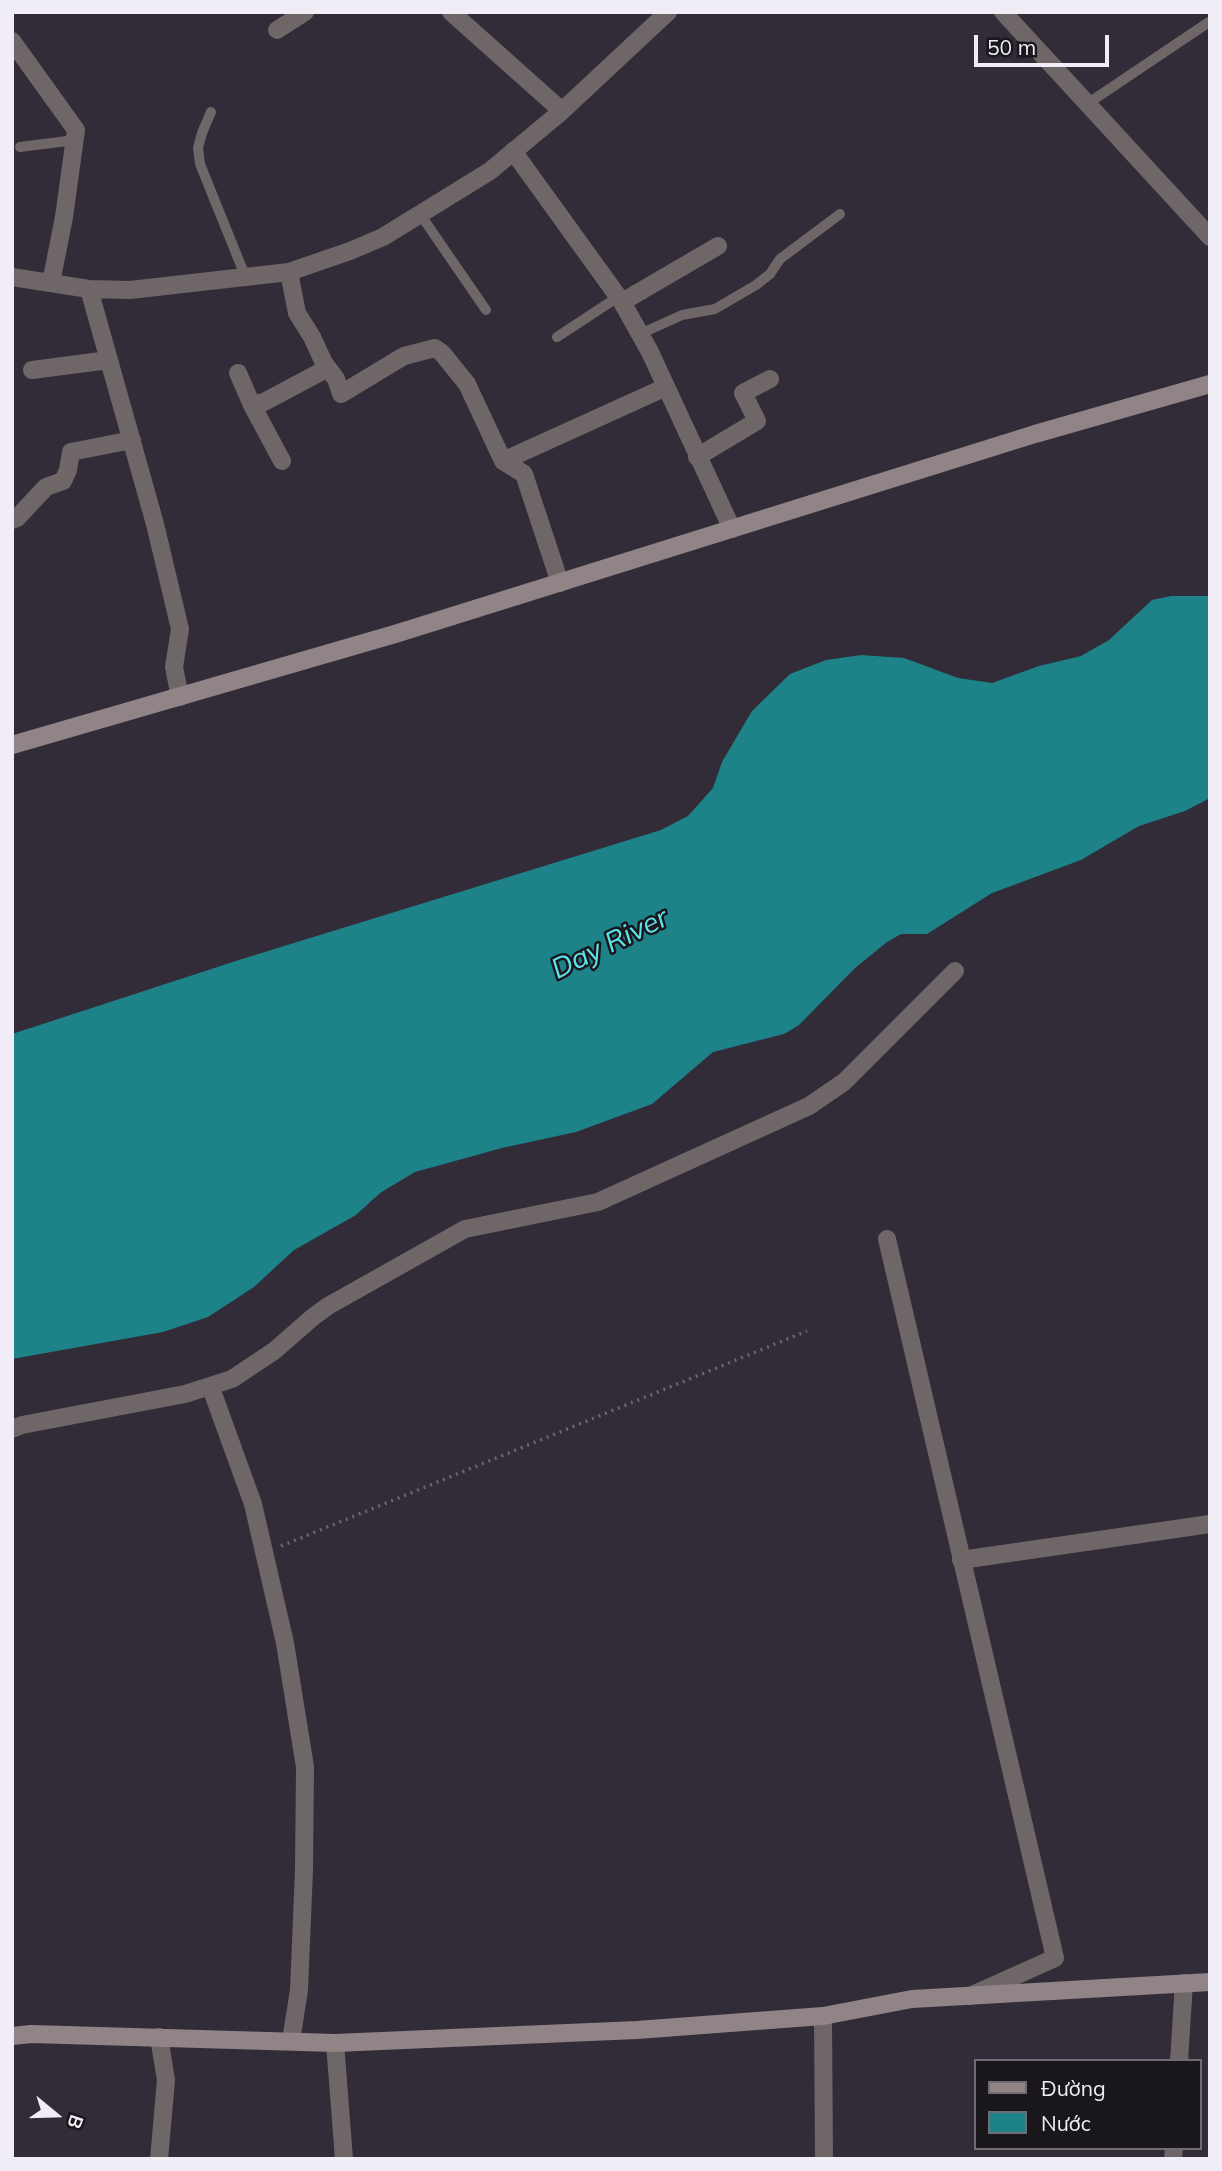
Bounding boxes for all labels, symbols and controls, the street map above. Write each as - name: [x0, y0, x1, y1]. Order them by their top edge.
- scale bar: [977, 21, 1112, 65]
- text: 50 m: [987, 34, 1036, 60]
- water label: Day River: [546, 901, 674, 987]
- legend: [974, 2059, 1201, 2150]
- text: Đường: [1041, 2075, 1106, 2101]
- north arrow: [21, 2080, 91, 2150]
- text: Nước: [1041, 2110, 1091, 2136]
- text: B: [62, 2112, 89, 2132]

